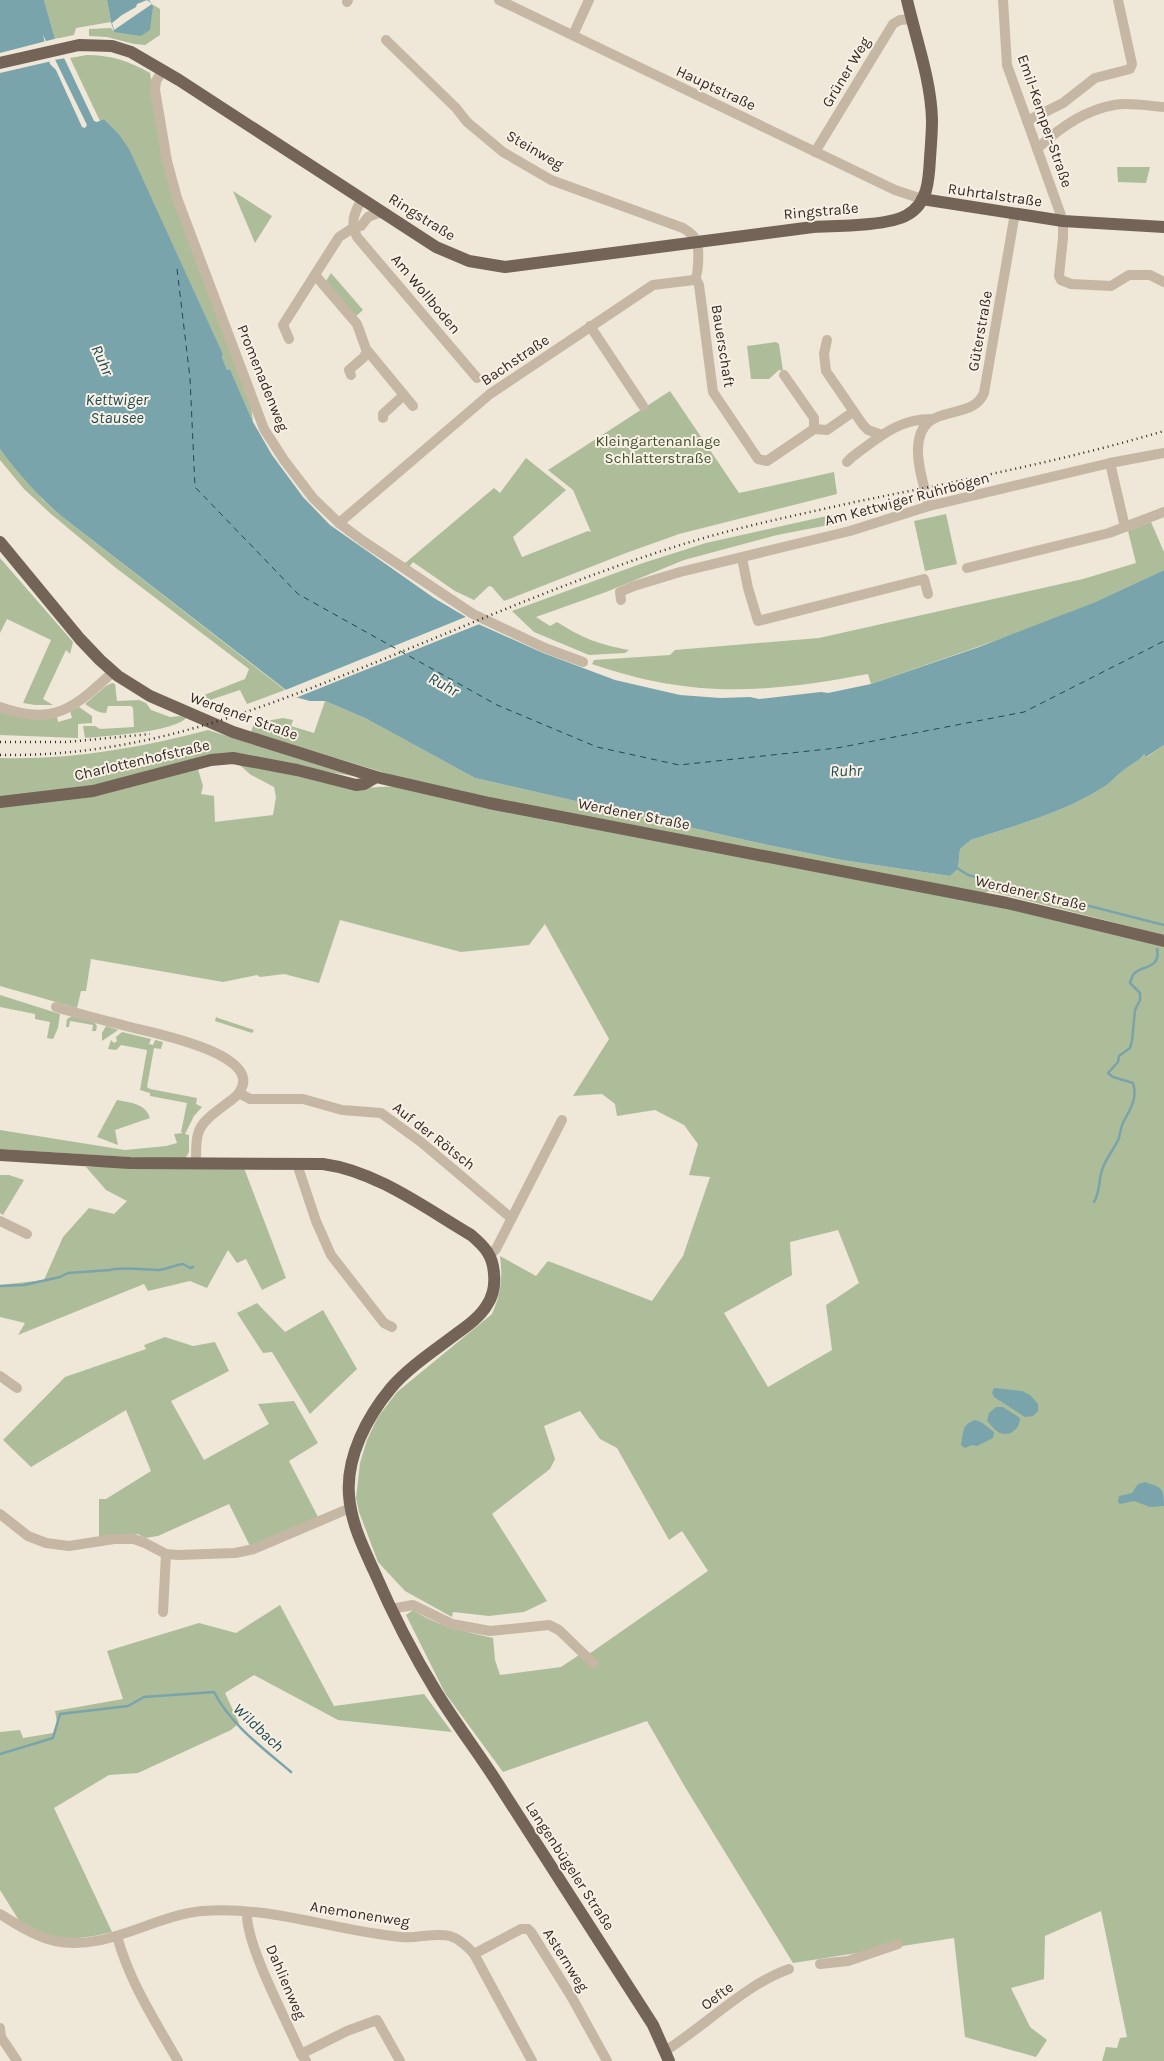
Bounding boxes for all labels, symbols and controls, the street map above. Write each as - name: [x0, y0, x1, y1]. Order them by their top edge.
- street label: Grüner Weg: [818, 33, 874, 111]
- street label: Emil-Kemper-Straße: [1014, 52, 1076, 190]
- street label: Hauptstraße: [673, 62, 759, 114]
- street label: Steinweg: [503, 126, 567, 174]
- street label: Ruhrtalstraße: [947, 179, 1043, 211]
- street label: Ringstraße: [385, 189, 459, 245]
- street label: Ringstraße: [783, 199, 859, 223]
- street label: Am Wollboden: [387, 250, 465, 338]
- street label: Güterstraße: [964, 289, 996, 373]
- street label: Bauerschaft: [708, 303, 738, 389]
- street label: Promenadenweg: [233, 322, 293, 435]
- street label: Bachstraße: [477, 331, 553, 389]
- water label: Ruhr: [87, 342, 118, 379]
- water label: Kettwiger Stausee: [86, 390, 149, 427]
- park label: Kleingartenanlage Schlatterstraße: [595, 432, 721, 467]
- street label: Am Kettwiger Ruhrbogen: [823, 468, 991, 530]
- water label: Ruhr: [425, 668, 463, 701]
- street label: Werdener Straße: [188, 688, 300, 744]
- street label: Charlottenhofstraße: [73, 736, 211, 784]
- water label: Ruhr: [830, 760, 863, 781]
- street label: Werdener Straße: [576, 794, 692, 834]
- street label: Werdener Straße: [974, 871, 1088, 915]
- street label: Auf der Rötsch: [389, 1098, 479, 1174]
- water label: Wildbach: [229, 1699, 288, 1756]
- street label: Langenbügeler Straße: [522, 1798, 618, 1934]
- street label: Anemonenweg: [309, 1897, 412, 1931]
- street label: Asternweg: [539, 1925, 593, 1995]
- street label: Dahlienweg: [262, 1942, 310, 2023]
- street label: Oefte: [697, 1978, 737, 2014]

